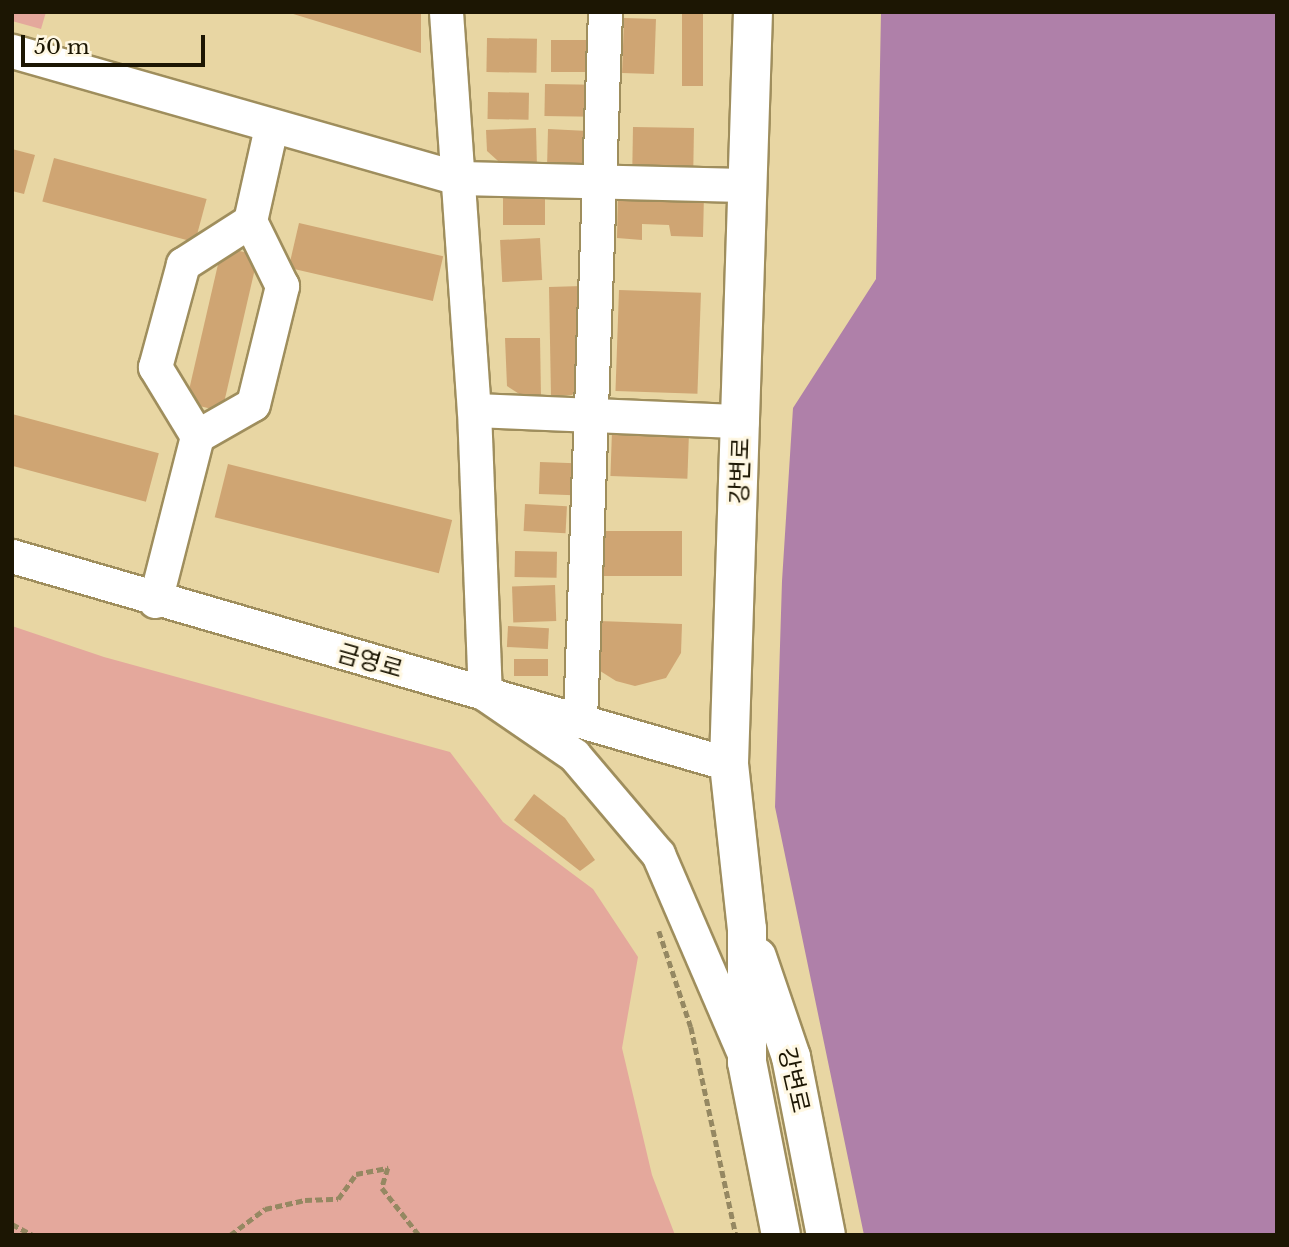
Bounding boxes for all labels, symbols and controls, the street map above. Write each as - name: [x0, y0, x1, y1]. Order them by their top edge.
- scale bar: [24, 21, 208, 65]
- text: 50 m: [34, 34, 89, 60]
- street label: 강변로: [724, 437, 756, 505]
- street label: 금영로: [334, 638, 406, 684]
- street label: 강변로: [773, 1044, 815, 1116]

